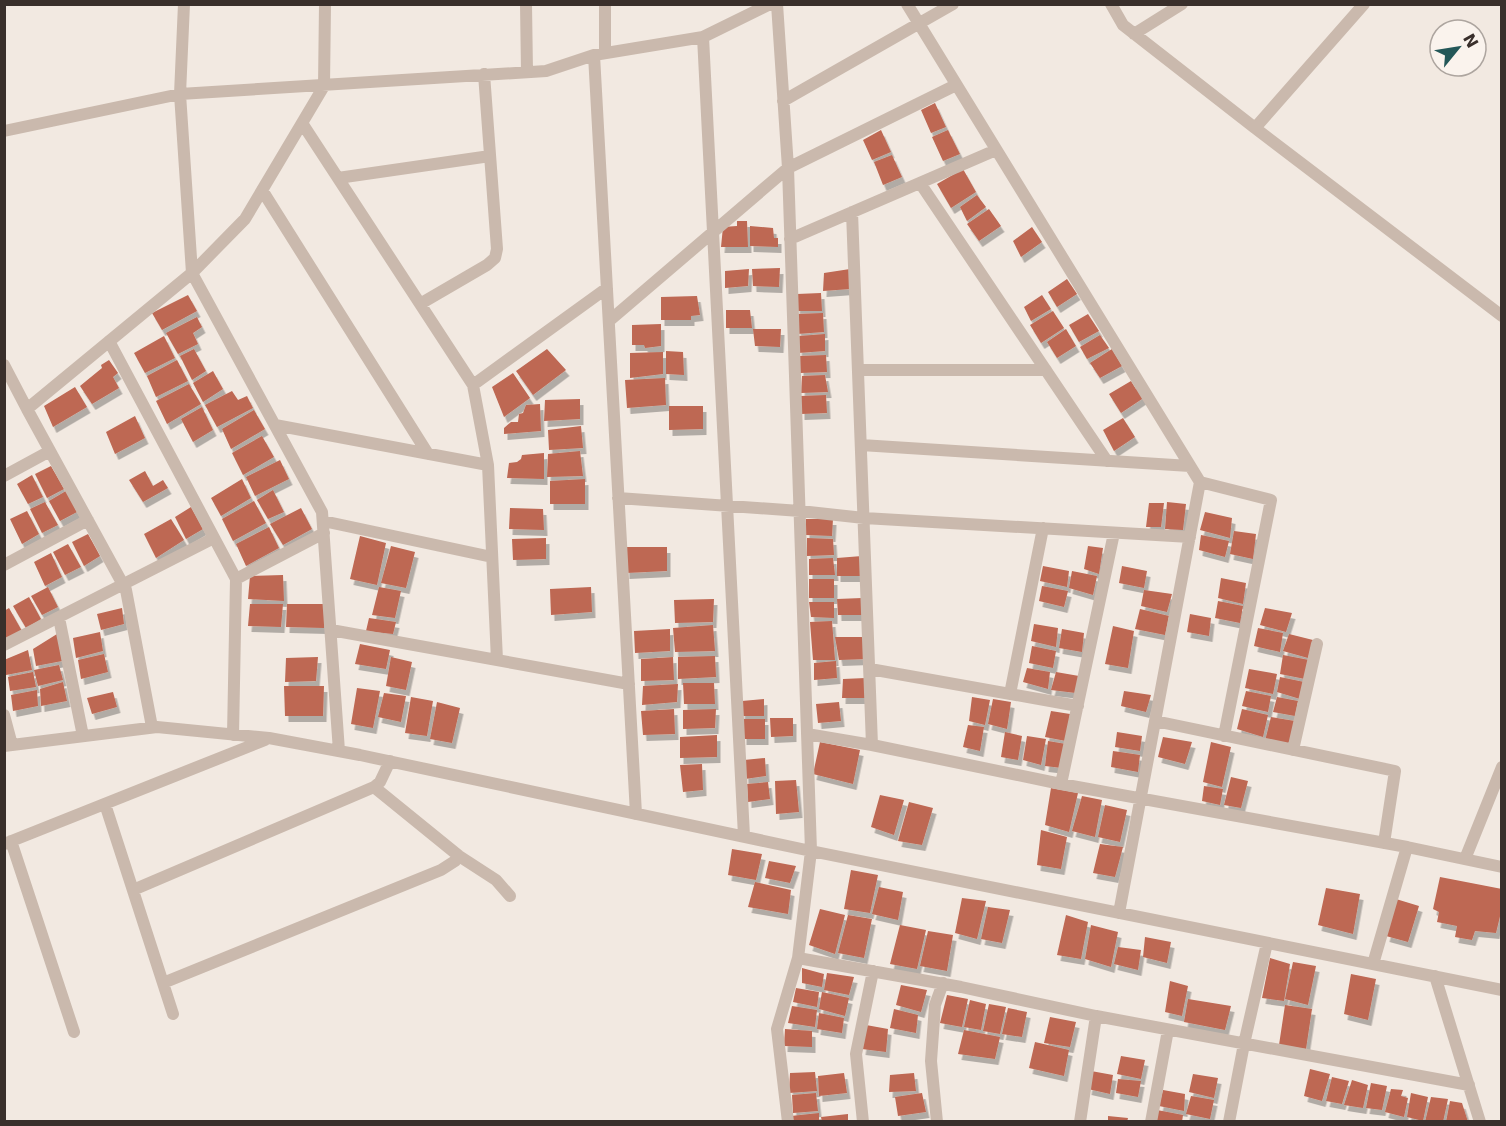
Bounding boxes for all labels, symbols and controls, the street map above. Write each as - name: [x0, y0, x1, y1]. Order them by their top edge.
- north arrow: [1428, 18, 1488, 78]
- text: N: [1459, 30, 1482, 51]

